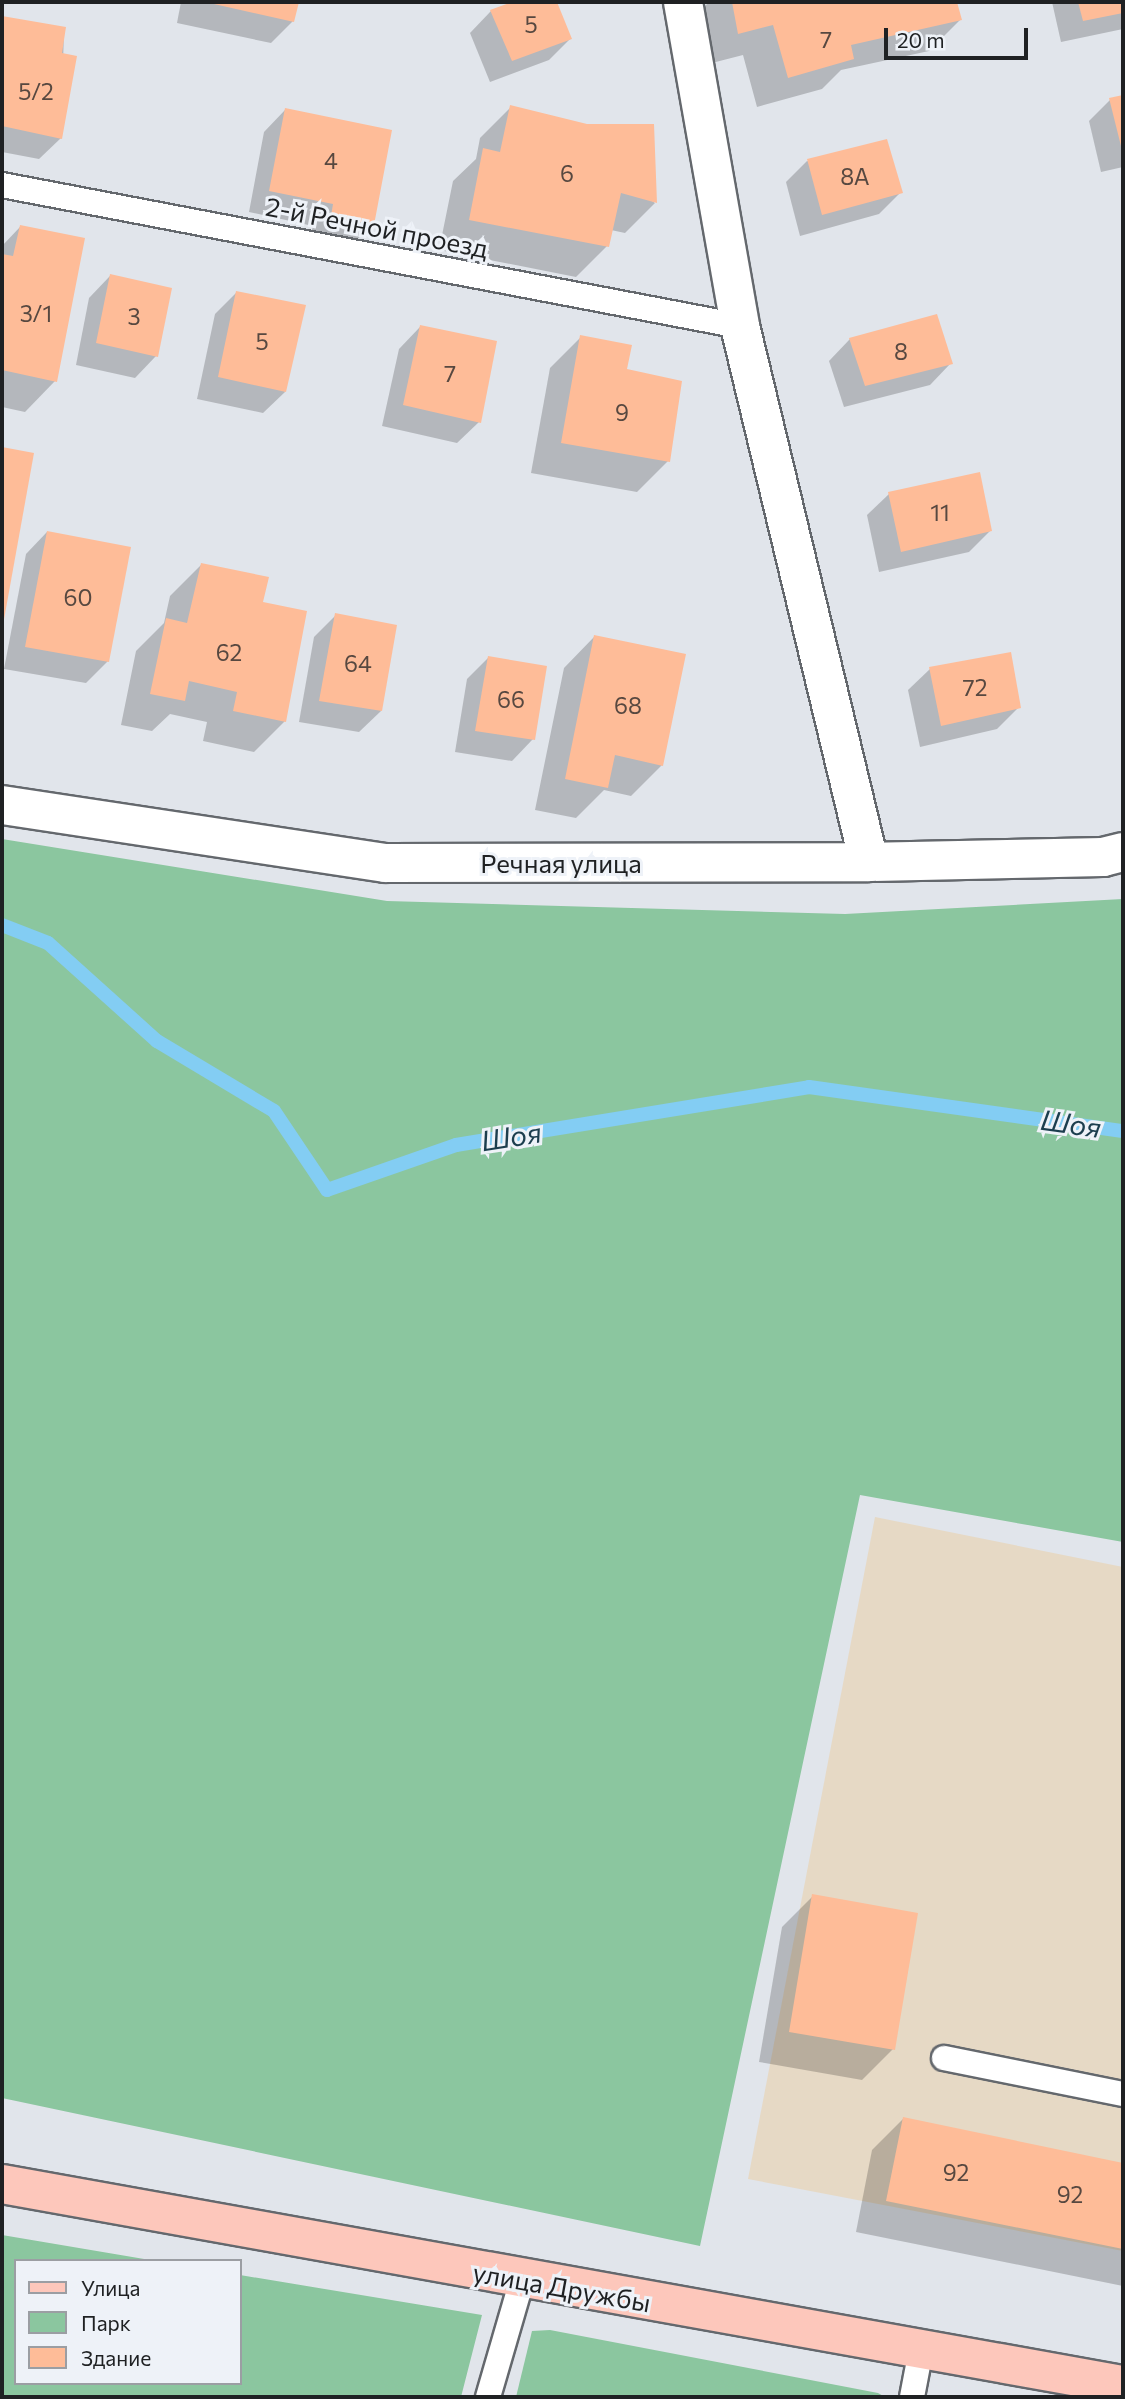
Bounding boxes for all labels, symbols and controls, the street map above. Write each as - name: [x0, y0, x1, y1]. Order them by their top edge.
- house number: 5: [524, 10, 538, 38]
- scale bar: [887, 14, 1030, 58]
- house number: 7: [820, 25, 832, 53]
- text: 20 m: [897, 27, 945, 52]
- house number: 5/2: [18, 77, 54, 105]
- house number: 4: [324, 146, 338, 174]
- house number: 6: [560, 159, 574, 187]
- house number: 8А: [840, 162, 870, 190]
- street label: 2-й Речной проезд: [263, 190, 491, 264]
- house number: 3/1: [20, 299, 52, 327]
- house number: 3: [127, 302, 141, 330]
- house number: 5: [255, 327, 269, 355]
- house number: 8: [894, 337, 908, 365]
- house number: 7: [444, 359, 456, 387]
- house number: 9: [615, 398, 629, 426]
- house number: 11: [930, 498, 950, 526]
- house number: 60: [64, 583, 92, 611]
- house number: 62: [216, 638, 242, 666]
- house number: 64: [344, 649, 372, 677]
- house number: 72: [963, 673, 987, 701]
- house number: 66: [497, 685, 525, 713]
- house number: 68: [614, 691, 642, 719]
- street label: Речная улица: [480, 847, 642, 879]
- water label: Шоя: [1039, 1102, 1103, 1144]
- water label: Шоя: [478, 1115, 544, 1157]
- house number: 92: [943, 2158, 969, 2186]
- house number: 92: [1057, 2180, 1083, 2208]
- street label: улица Дружбы: [471, 2256, 653, 2318]
- legend: [14, 2259, 242, 2385]
- text: Улица: [81, 2275, 140, 2300]
- text: Парк: [81, 2310, 131, 2335]
- text: Здание: [81, 2345, 151, 2370]

